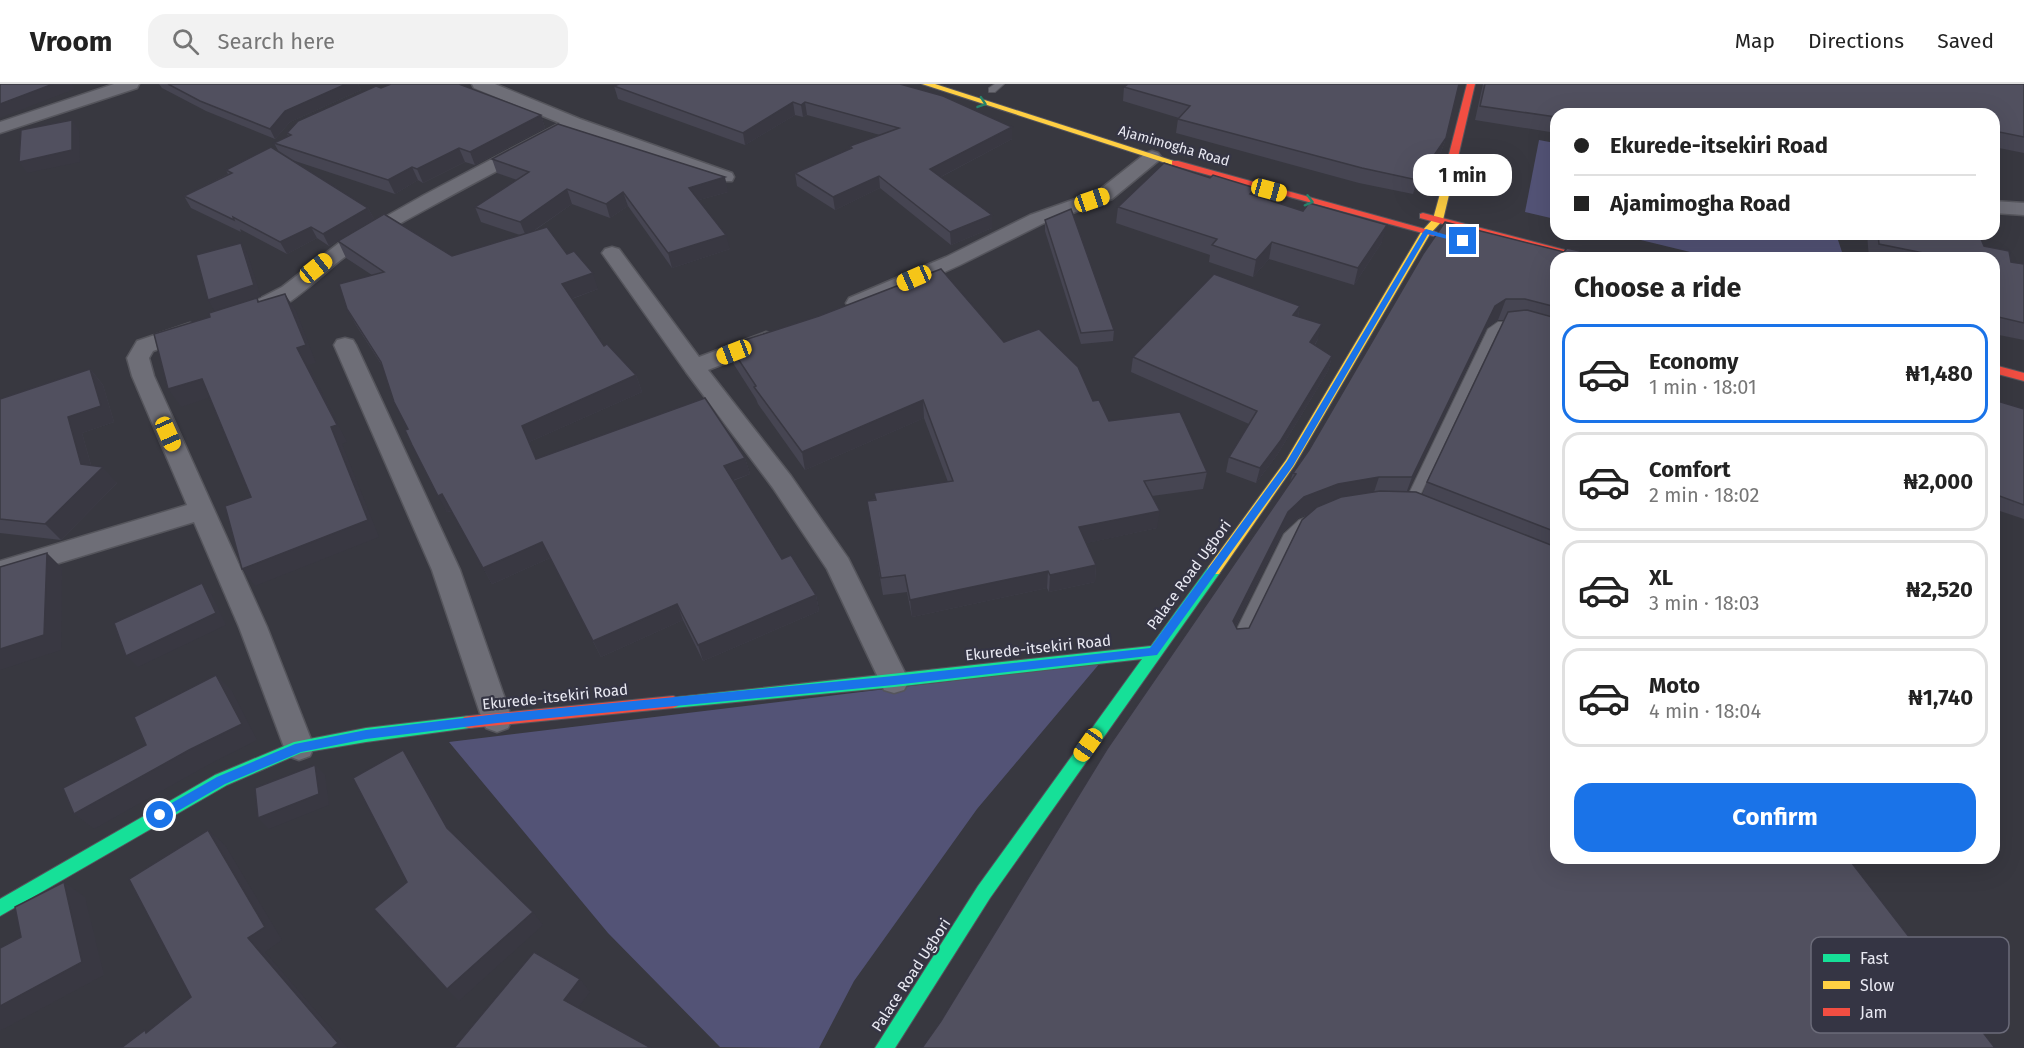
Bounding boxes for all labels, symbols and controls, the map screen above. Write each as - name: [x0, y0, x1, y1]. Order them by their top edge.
- search box: [148, 14, 568, 68]
- text: Vroom: [30, 25, 112, 58]
- icon: search: [169, 25, 202, 58]
- text: Search here: [217, 28, 335, 55]
- text: Map: [1735, 28, 1775, 54]
- text: Directions: [1808, 28, 1904, 54]
- text: Saved: [1937, 28, 1994, 54]
- one-way arrow: [976, 95, 986, 108]
- street label: Ajamimogha Road: [1116, 122, 1232, 170]
- text: Ekurede-itsekiri Road: [1610, 132, 1828, 159]
- callout: 1 min: [1414, 154, 1512, 196]
- text: 1 min: [1438, 163, 1487, 187]
- car: [1249, 177, 1289, 203]
- car: [1072, 186, 1112, 214]
- text: Ajamimogha Road: [1610, 190, 1791, 217]
- one-way arrow: [1303, 194, 1314, 206]
- route end: [1449, 227, 1476, 254]
- car: [296, 250, 336, 286]
- car: [894, 262, 934, 294]
- text: Choose a ride: [1574, 272, 1741, 304]
- car: [714, 337, 754, 367]
- icon: car: [1577, 347, 1631, 401]
- text: Economy: [1649, 348, 1738, 375]
- text: ₦1,480: [1905, 360, 1973, 387]
- text: 1 min · 18:01: [1649, 375, 1757, 399]
- car: [152, 414, 184, 454]
- icon: car: [1577, 455, 1631, 509]
- text: Comfort: [1649, 456, 1730, 483]
- text: ₦2,000: [1904, 468, 1973, 495]
- text: 2 min · 18:02: [1649, 483, 1759, 507]
- street label: Palace Road Ugbori: [1143, 517, 1235, 633]
- icon: car: [1577, 563, 1631, 617]
- text: XL: [1649, 564, 1673, 591]
- text: ₦2,520: [1906, 576, 1973, 603]
- text: 3 min · 18:03: [1649, 591, 1760, 615]
- street label: Ekurede-itsekiri Road: [964, 631, 1112, 665]
- icon: car: [1577, 671, 1631, 725]
- text: Moto: [1649, 672, 1700, 699]
- street label: Ekurede-itsekiri Road: [481, 680, 629, 714]
- text: ₦1,740: [1908, 684, 1973, 711]
- text: 4 min · 18:04: [1649, 699, 1761, 723]
- car: [1070, 725, 1106, 765]
- button: Confirm: [1574, 783, 1976, 852]
- route start: [146, 801, 173, 828]
- street label: Palace Road Ugbori: [868, 915, 954, 1035]
- legend: [1811, 937, 2009, 1033]
- text: Fast: [1860, 949, 1889, 968]
- text: Slow: [1860, 976, 1895, 995]
- text: Jam: [1860, 1003, 1887, 1022]

